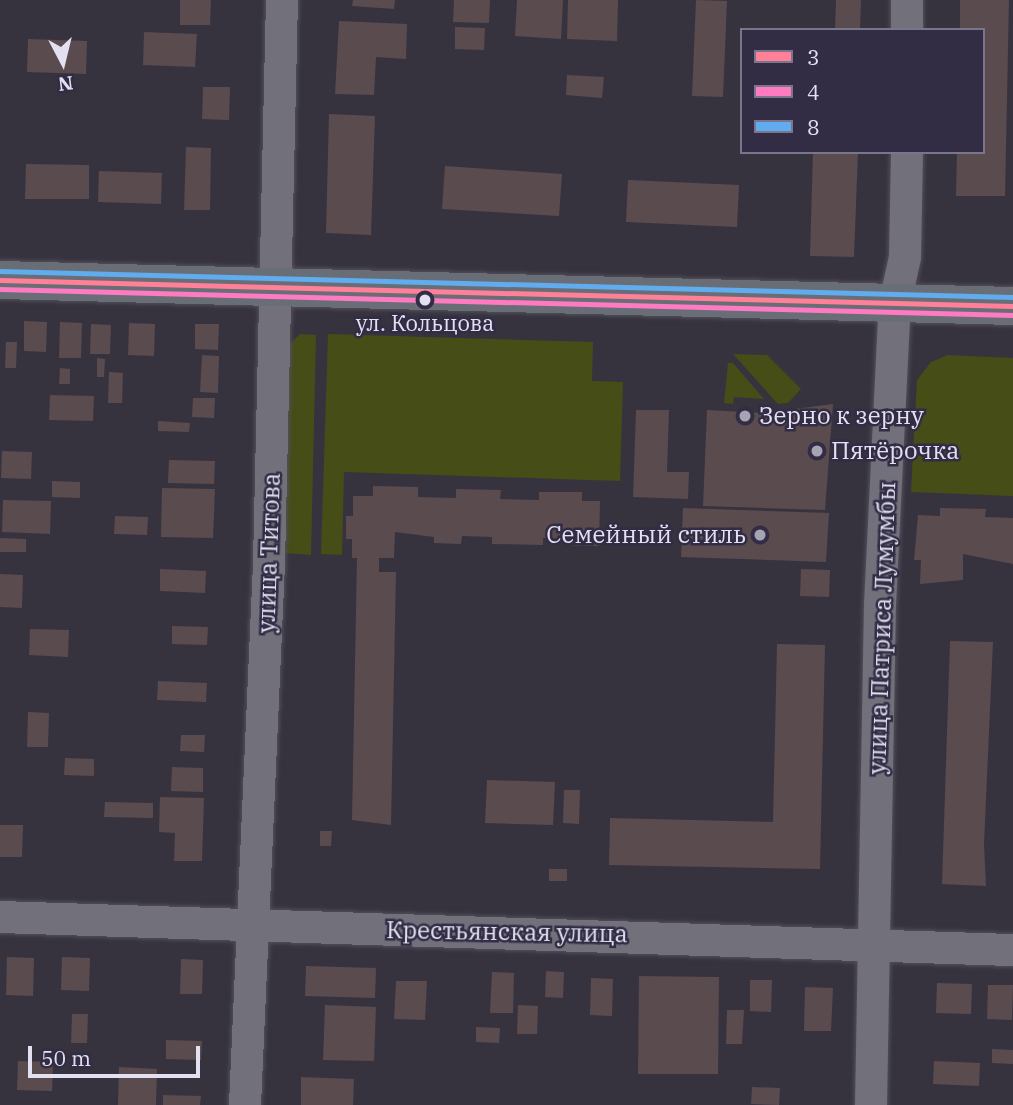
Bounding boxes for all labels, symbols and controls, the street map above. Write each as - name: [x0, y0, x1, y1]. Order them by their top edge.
- north arrow: [28, 28, 98, 98]
- legend: [740, 28, 985, 154]
- text: 3: [807, 43, 820, 71]
- text: N: [57, 71, 74, 97]
- text: 4: [807, 78, 820, 106]
- text: 8: [807, 113, 820, 141]
- marker: ул. Кольцова: [418, 293, 432, 307]
- place label: ул. Кольцова: [356, 310, 494, 336]
- place label: Зерно к зерну: [759, 402, 924, 430]
- marker: Зерно к зерну: [737, 408, 753, 424]
- place label: Пятёрочка: [831, 437, 959, 465]
- marker: Пятёрочка: [809, 443, 825, 459]
- street label: улица Титова: [252, 472, 286, 634]
- street label: улица Патриса Лумумбы: [862, 481, 902, 775]
- place label: Семейный стиль: [546, 521, 746, 549]
- marker: Семейный стиль: [752, 527, 768, 543]
- street label: Крестьянская улица: [386, 915, 628, 949]
- scale bar: [32, 1032, 203, 1076]
- text: 50 m: [41, 1044, 91, 1072]

